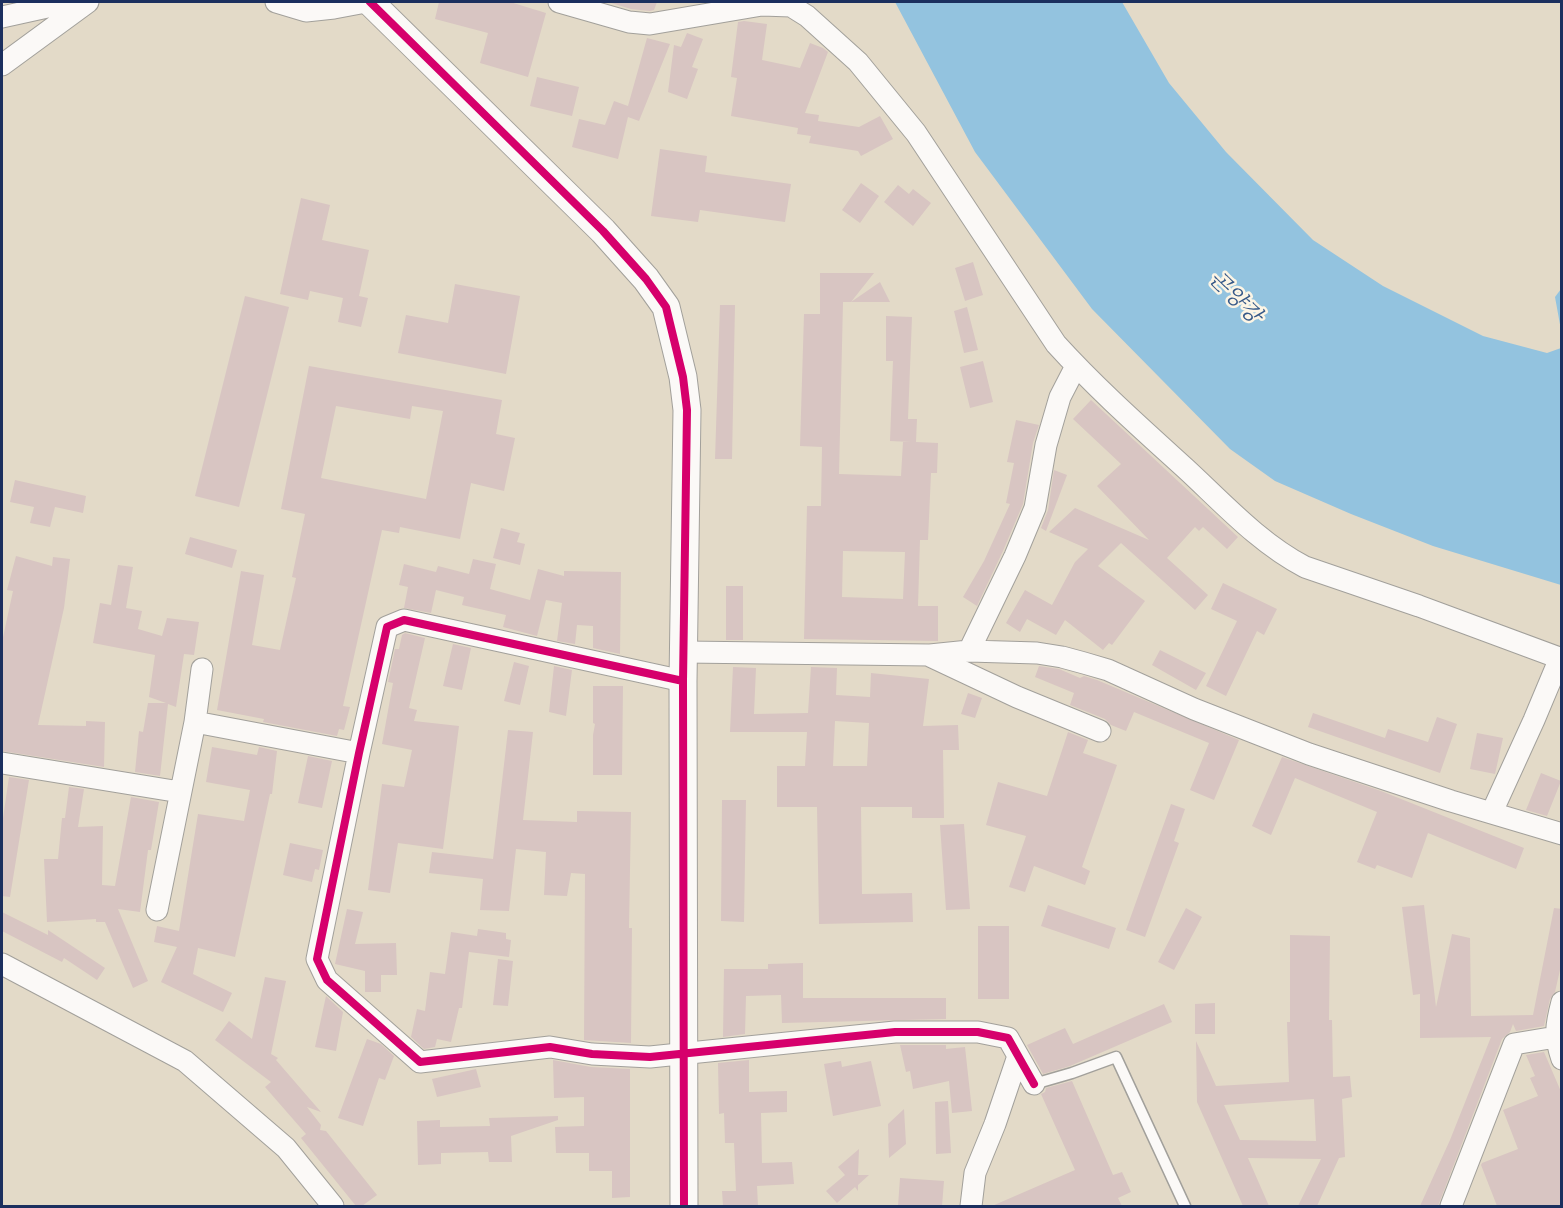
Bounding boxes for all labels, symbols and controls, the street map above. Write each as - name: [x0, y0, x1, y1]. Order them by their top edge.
- water label: 곤양강: [1202, 266, 1266, 330]

